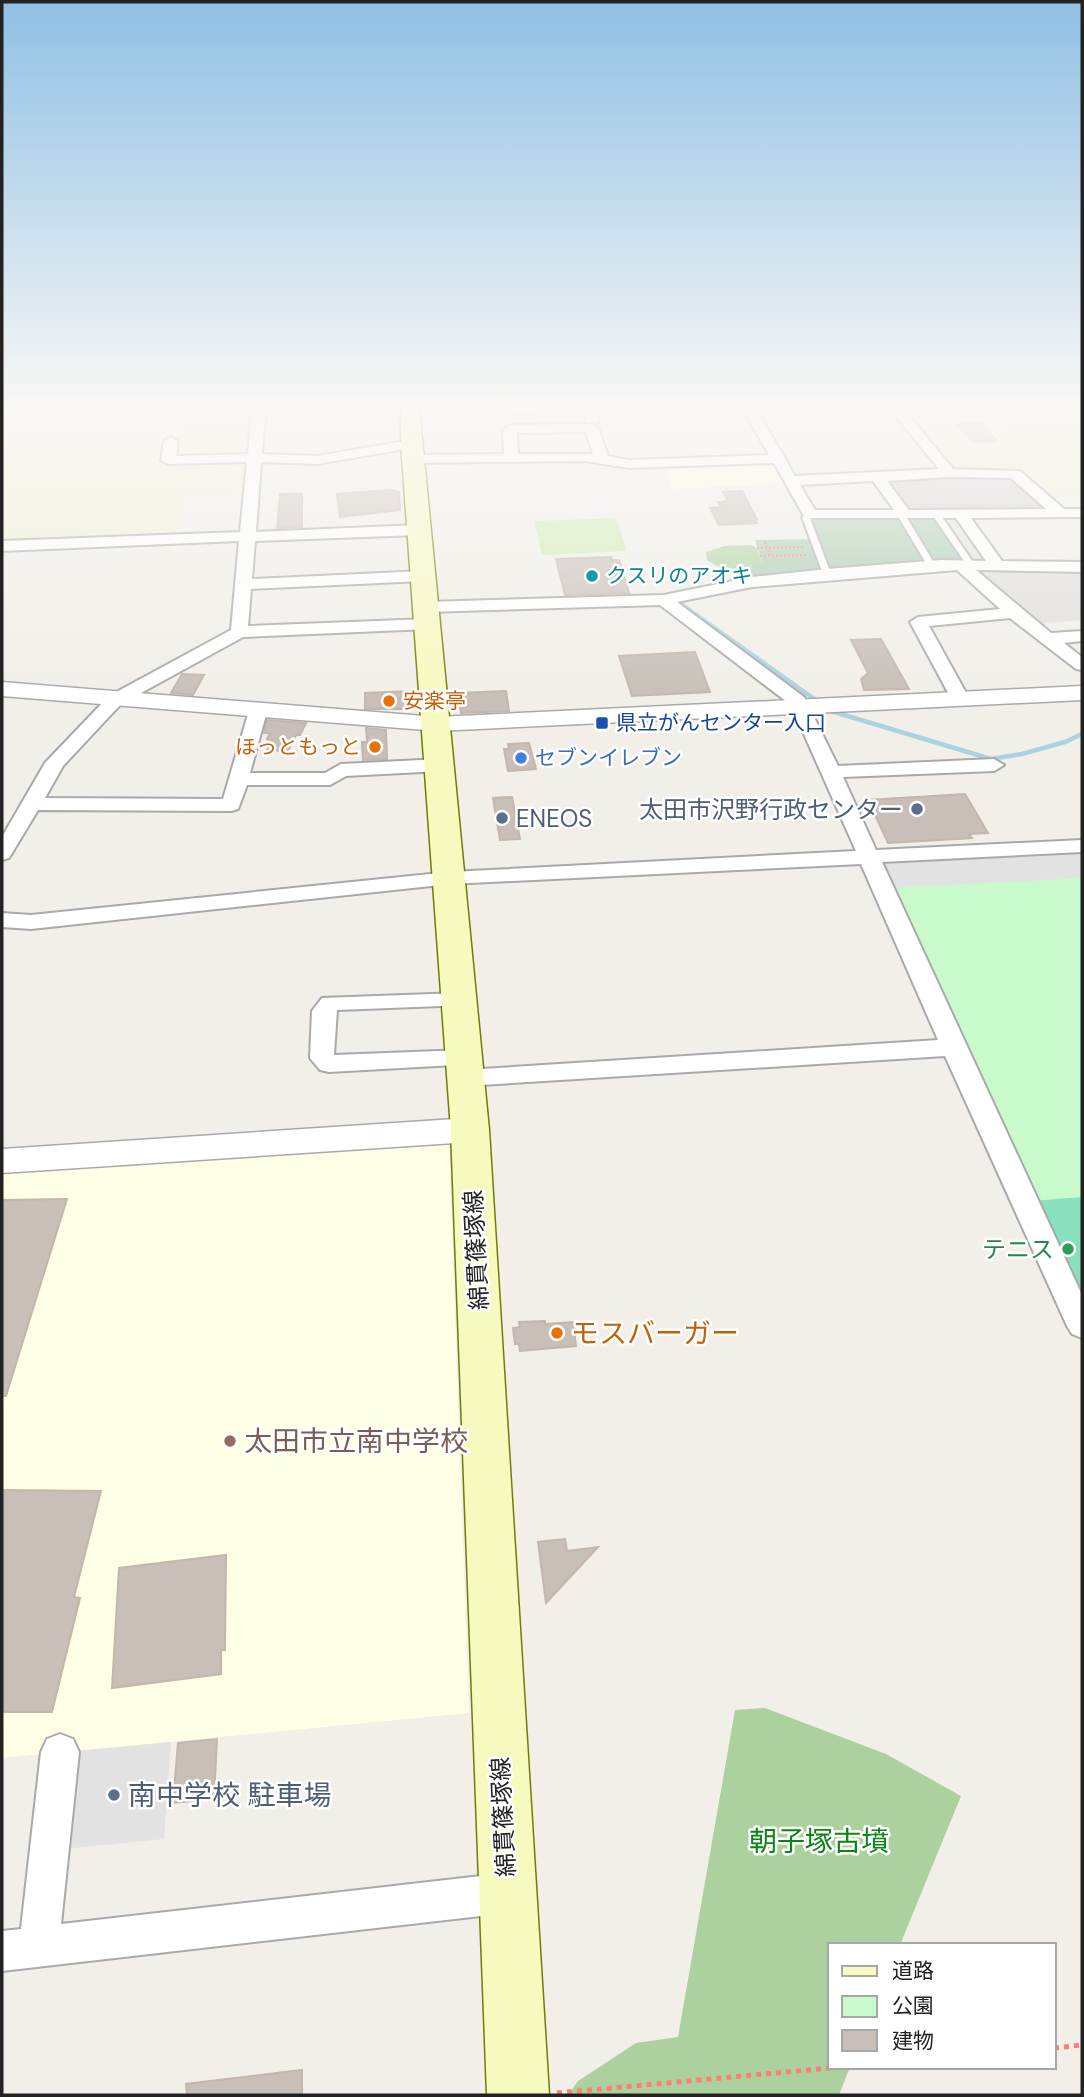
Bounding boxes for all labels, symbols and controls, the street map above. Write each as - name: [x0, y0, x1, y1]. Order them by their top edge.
- place label: クスリのアオキ: [606, 562, 752, 590]
- marker: クスリのアオキ: [584, 568, 600, 584]
- place label: 安楽亭: [403, 687, 466, 715]
- marker: 安楽亭: [381, 693, 397, 709]
- place label: 県立がんセンター入口: [616, 709, 826, 737]
- marker: 県立がんセンター入口: [594, 715, 610, 731]
- place label: ほっともっと: [235, 733, 361, 761]
- marker: ほっともっと: [367, 739, 383, 755]
- place label: セブンイレブン: [535, 744, 682, 772]
- marker: セブンイレブン: [513, 750, 529, 766]
- place label: 太田市沢野行政センター: [639, 794, 903, 825]
- marker: 太田市沢野行政センター: [909, 801, 925, 817]
- place label: ENEOS: [516, 803, 592, 834]
- marker: ENEOS: [494, 810, 510, 826]
- street label: 綿貫篠塚線: [457, 1189, 495, 1311]
- place label: テニス: [982, 1234, 1054, 1265]
- marker: テニス: [1060, 1241, 1076, 1257]
- place label: モスバーガー: [571, 1315, 739, 1352]
- marker: モスバーガー: [549, 1325, 565, 1341]
- place label: 太田市立南中学校: [244, 1423, 468, 1460]
- marker: 太田市立南中学校: [222, 1433, 238, 1449]
- street label: 綿貫篠塚線: [484, 1756, 522, 1878]
- place label: 南中学校 駐車場: [128, 1777, 331, 1814]
- marker: 南中学校 駐車場: [106, 1787, 122, 1803]
- park label: 朝子塚古墳: [749, 1823, 889, 1860]
- legend: [828, 1943, 1056, 2069]
- text: 道路: [892, 1957, 934, 1985]
- text: 公園: [892, 1992, 934, 2020]
- text: 建物: [892, 2027, 934, 2055]

